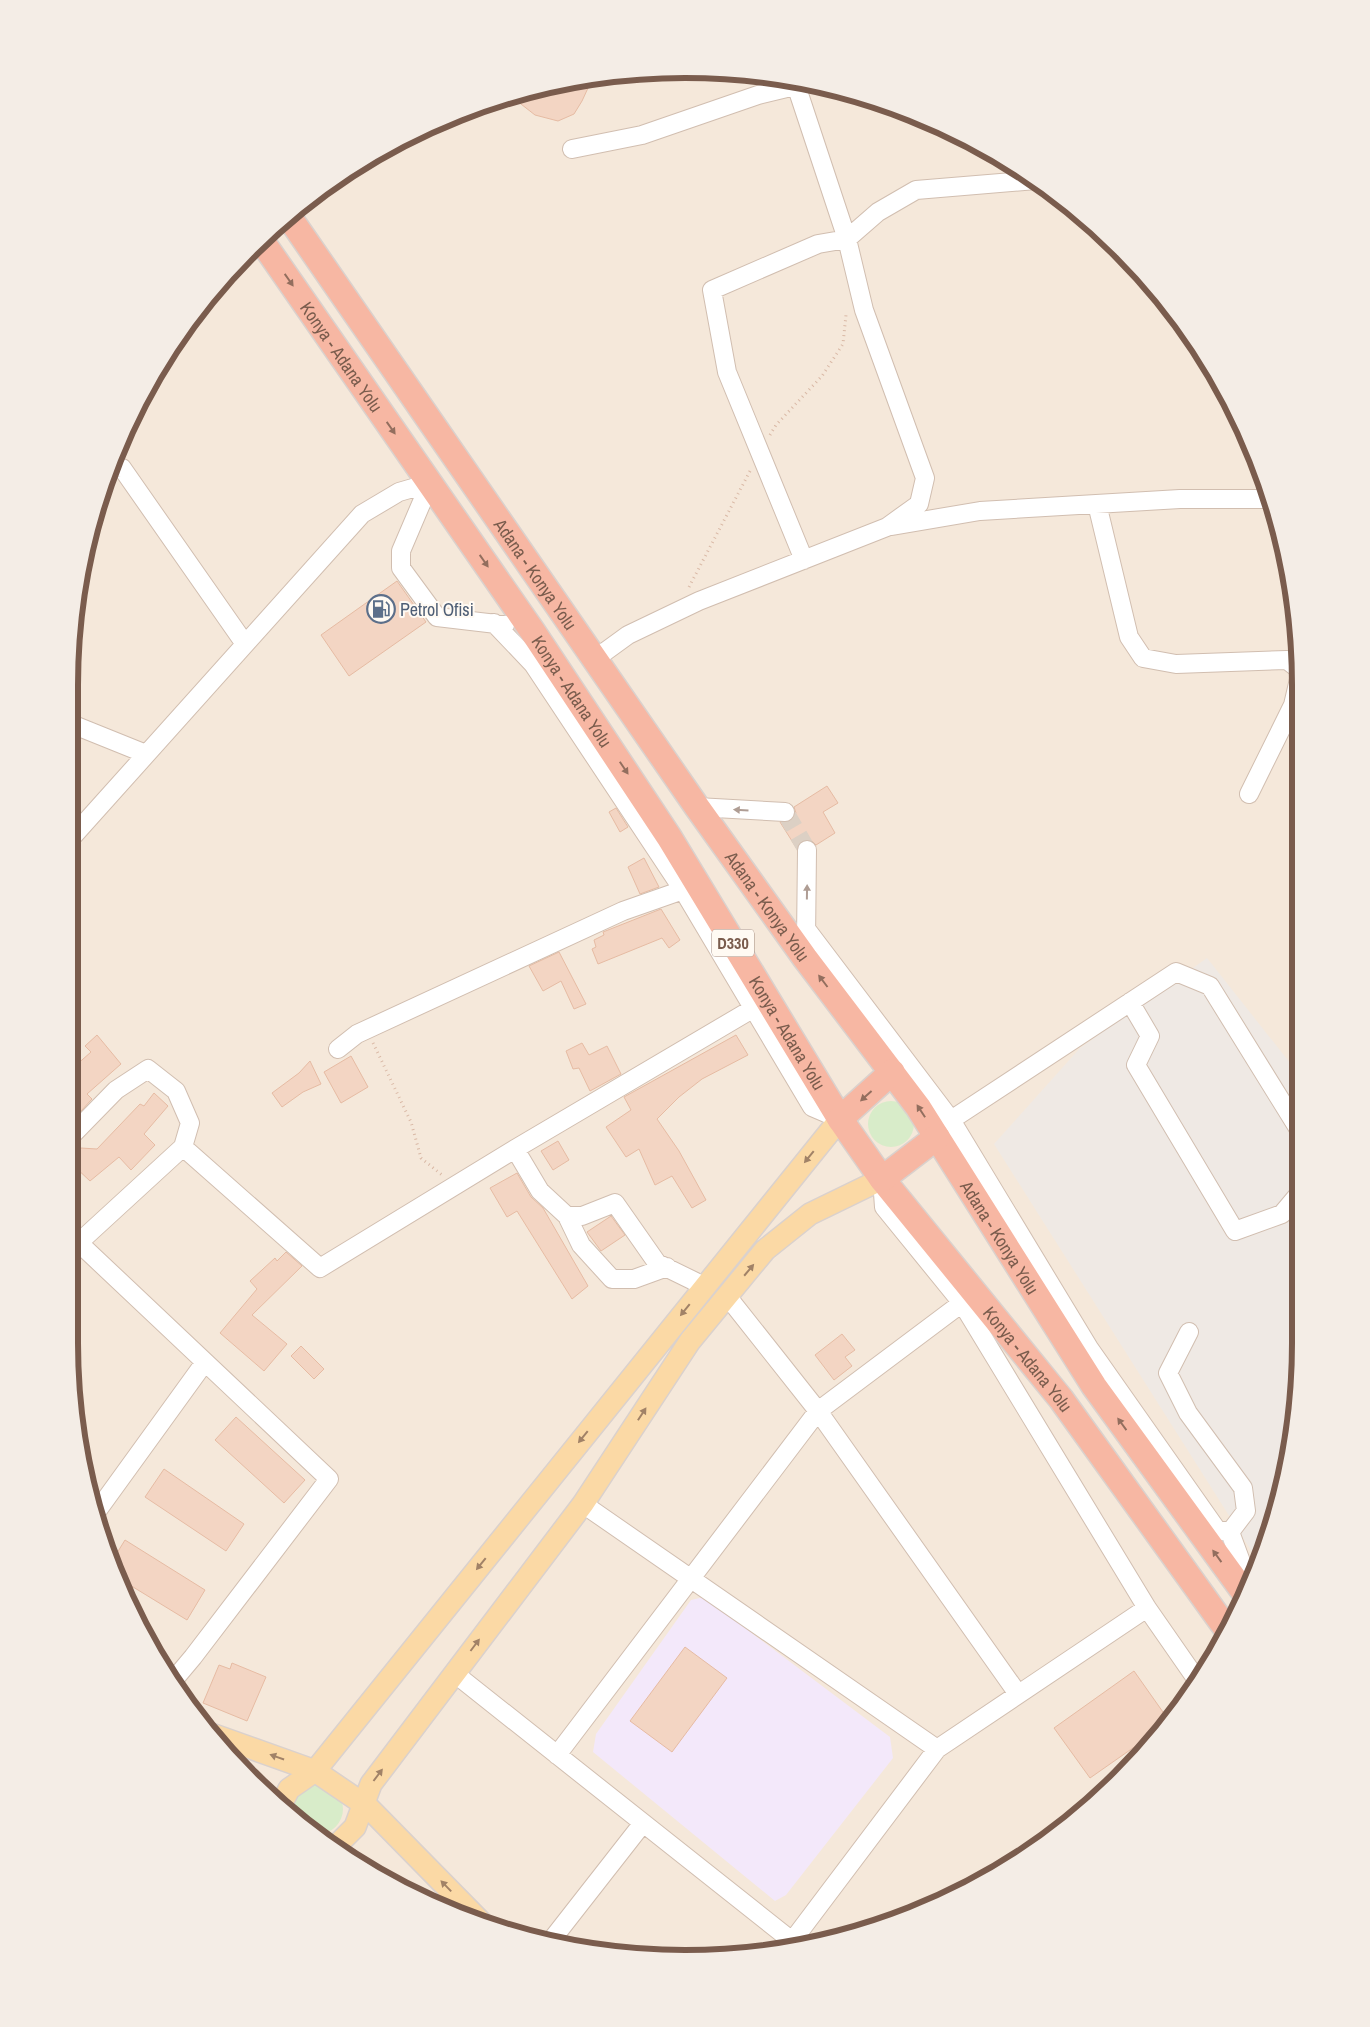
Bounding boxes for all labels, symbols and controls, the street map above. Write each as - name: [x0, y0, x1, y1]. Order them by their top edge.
- one-way arrow: [284, 273, 294, 286]
- street label: Konya - Adana Yolu: [295, 296, 389, 417]
- one-way arrow: [386, 421, 396, 434]
- street label: Adana - Konya Yolu: [488, 513, 583, 635]
- one-way arrow: [479, 554, 489, 568]
- fuel station icon: Petrol Ofisi: [366, 594, 396, 624]
- place label: Petrol Ofisi: [400, 597, 474, 622]
- street label: Konya - Adana Yolu: [526, 630, 618, 752]
- one-way arrow: [619, 762, 628, 775]
- one-way arrow: [733, 805, 749, 813]
- street label: Adana - Konya Yolu: [719, 845, 816, 966]
- one-way arrow: [803, 883, 811, 899]
- road number: D330: [712, 930, 754, 956]
- street label: Konya - Adana Yolu: [743, 971, 832, 1094]
- one-way arrow: [818, 974, 828, 988]
- one-way arrow: [861, 1090, 873, 1102]
- one-way arrow: [916, 1104, 925, 1118]
- one-way arrow: [804, 1150, 815, 1163]
- street label: Adana - Konya Yolu: [954, 1175, 1045, 1299]
- one-way arrow: [743, 1264, 754, 1276]
- street label: Konya - Adana Yolu: [978, 1301, 1079, 1417]
- one-way arrow: [679, 1304, 690, 1317]
- one-way arrow: [637, 1407, 647, 1421]
- one-way arrow: [1117, 1417, 1127, 1431]
- one-way arrow: [578, 1430, 588, 1444]
- one-way arrow: [1212, 1549, 1222, 1563]
- one-way arrow: [476, 1557, 487, 1570]
- one-way arrow: [470, 1638, 480, 1652]
- one-way arrow: [269, 1753, 284, 1761]
- one-way arrow: [373, 1768, 383, 1782]
- one-way arrow: [440, 1880, 452, 1892]

